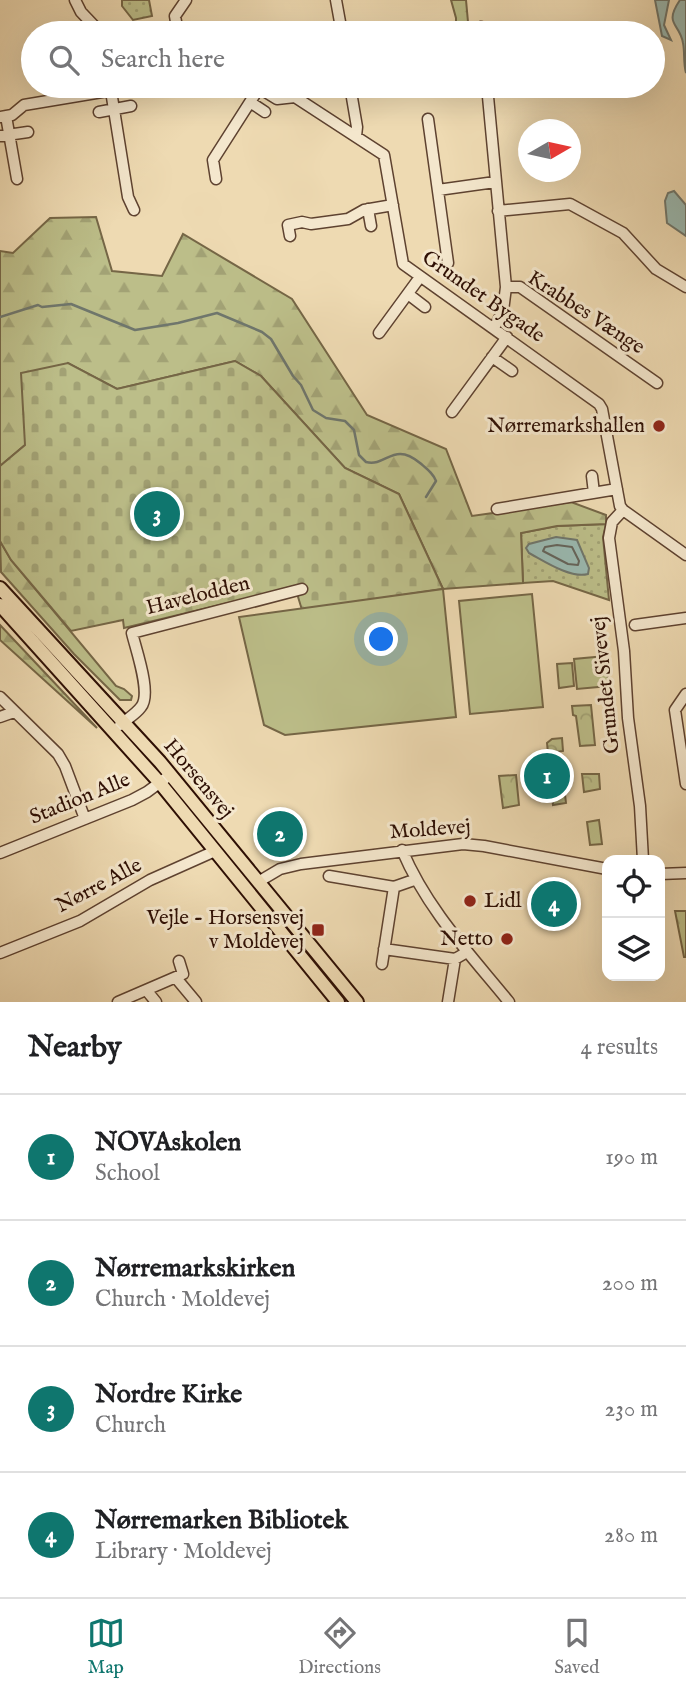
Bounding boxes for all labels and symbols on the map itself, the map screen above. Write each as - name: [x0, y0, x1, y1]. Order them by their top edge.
- north arrow: [518, 119, 581, 182]
- street label: Grundet Bygade: [416, 245, 550, 350]
- street label: Krabbes Vænge: [522, 265, 650, 361]
- place label: Nørremarkshallen: [487, 413, 645, 440]
- marker: Nørremarkshallen: [651, 418, 667, 434]
- pin: 3: [134, 488, 180, 540]
- street label: Havelodden: [143, 570, 253, 622]
- street label: Grundet Sivevej: [585, 615, 627, 755]
- your location: [364, 622, 398, 656]
- street label: Horsensvej: [157, 734, 239, 824]
- pin: 1: [524, 750, 570, 802]
- street label: Stadion Alle: [26, 766, 135, 831]
- pin: 2: [257, 808, 303, 860]
- street label: Moldevej: [389, 814, 471, 846]
- street label: Nørre Alle: [51, 852, 147, 920]
- pin: 4: [531, 878, 577, 930]
- place label: Lidl: [484, 888, 522, 915]
- marker: Lidl: [462, 893, 478, 909]
- place label: Vejle - Horsensvej v Moldevej: [145, 905, 304, 956]
- marker: Vejle - Horsensvej v Moldevej: [310, 922, 326, 938]
- place label: Netto: [440, 926, 493, 953]
- marker: Netto: [499, 931, 515, 947]

